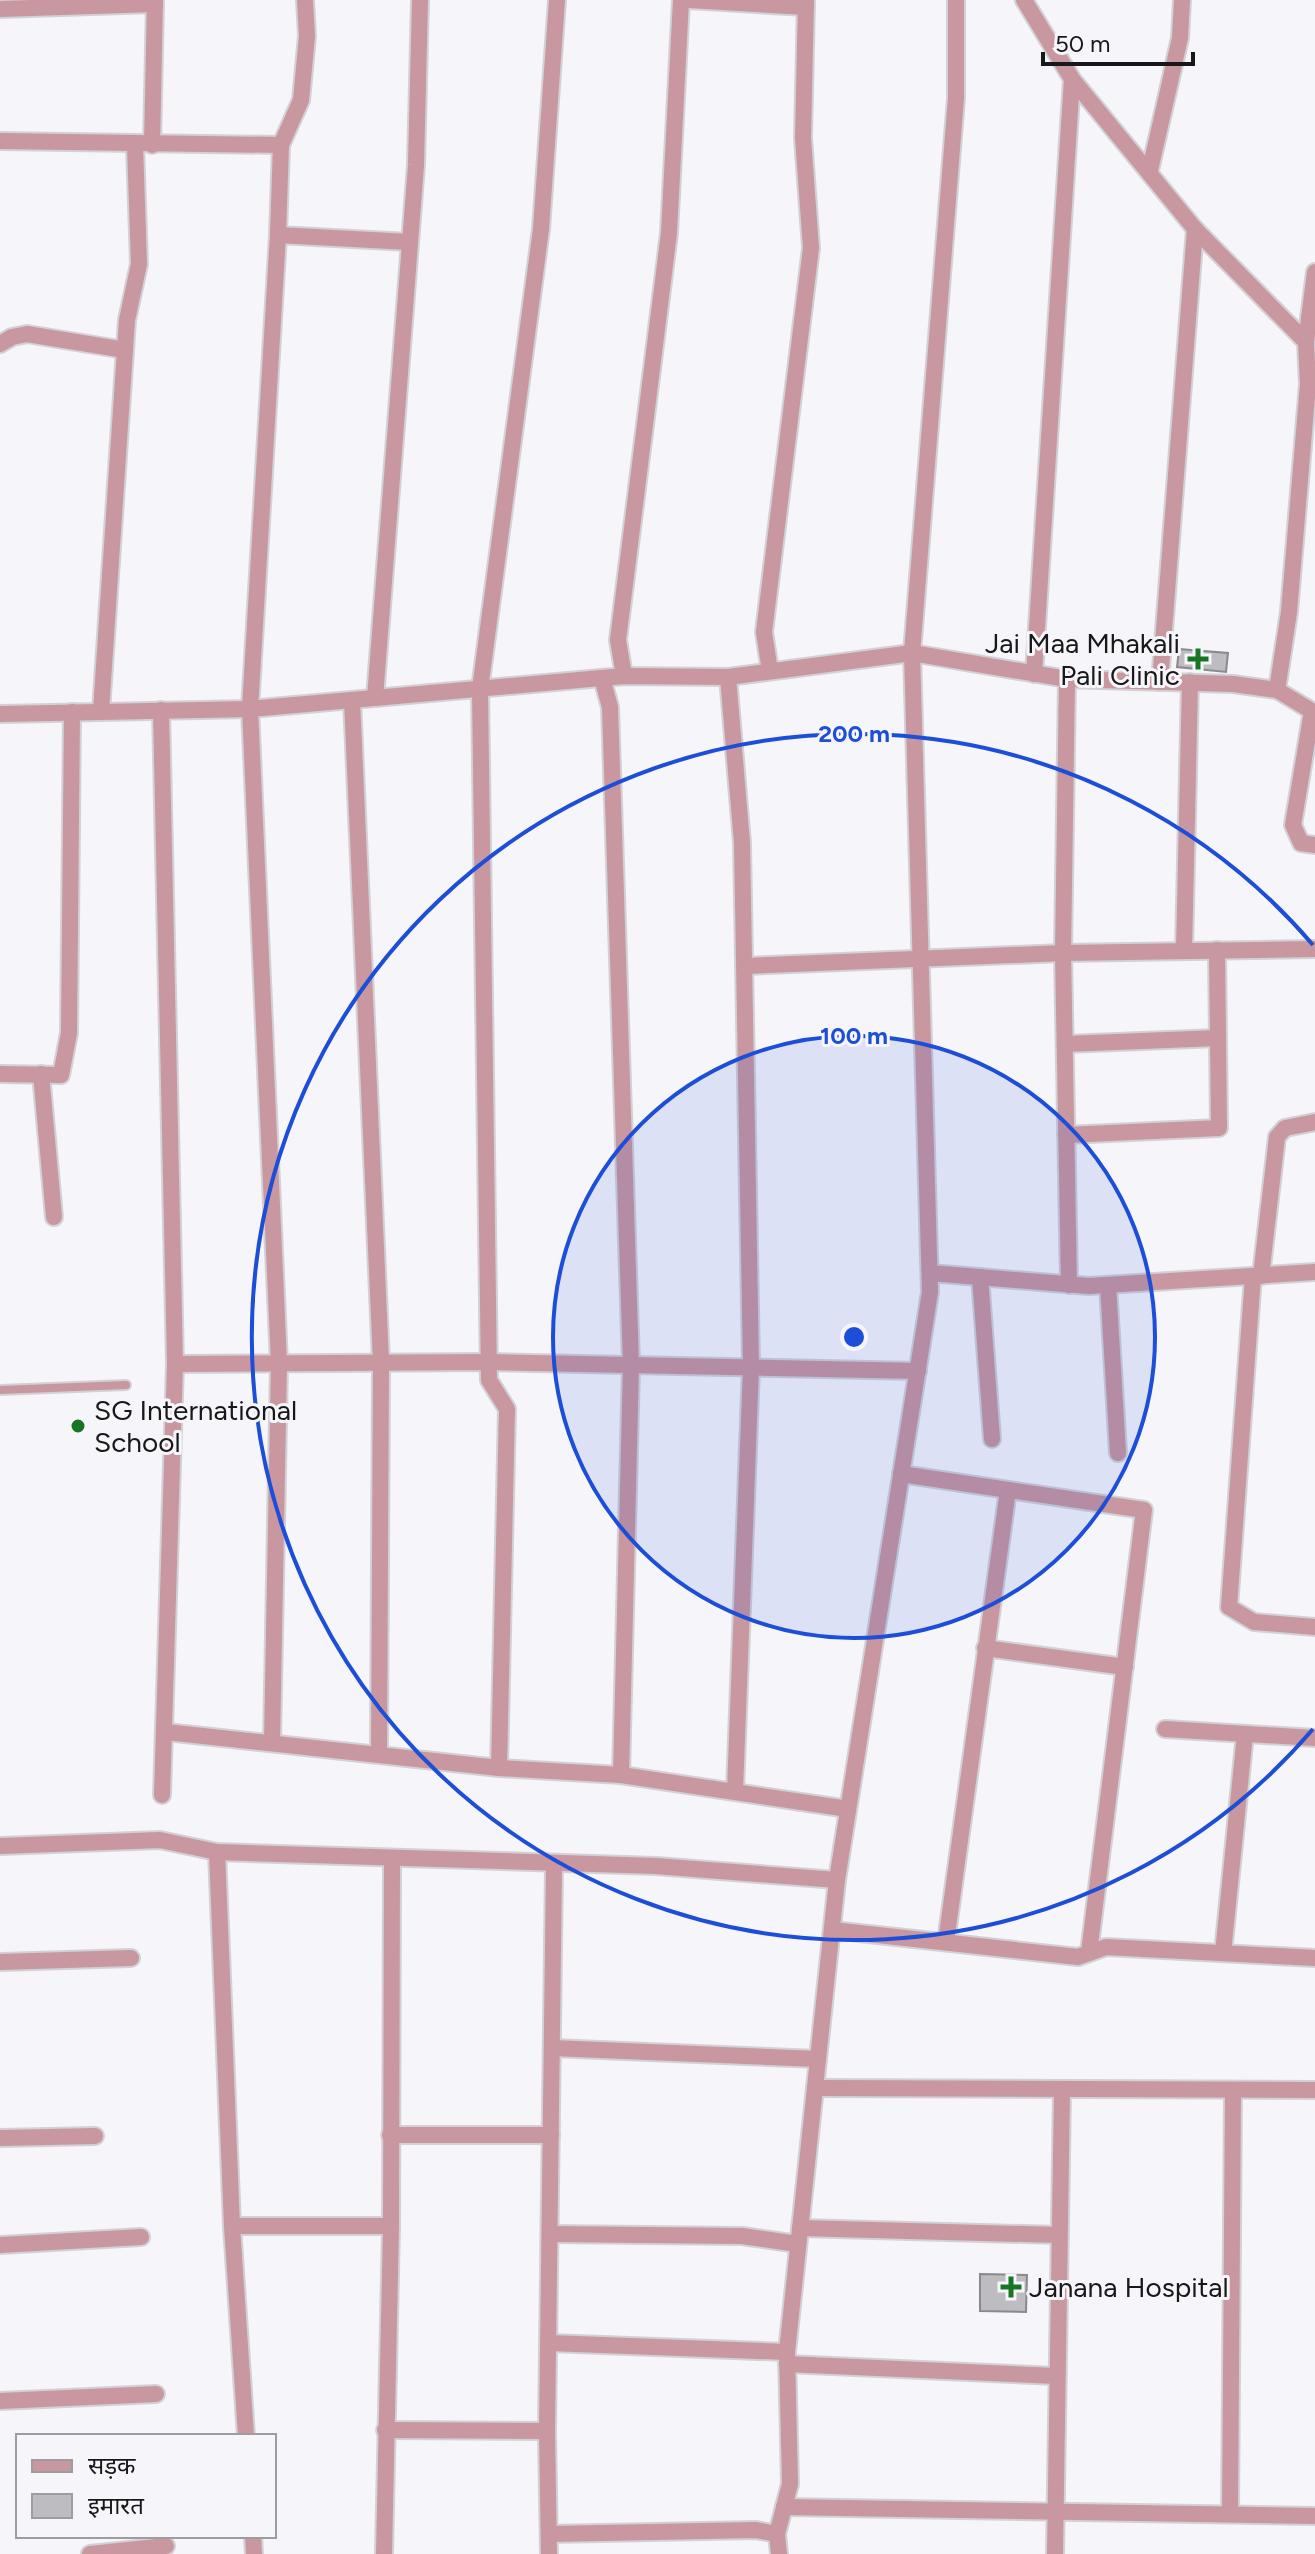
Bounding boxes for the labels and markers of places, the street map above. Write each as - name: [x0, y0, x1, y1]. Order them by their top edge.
- place label: Jai Maa Mhakali Pali Clinic: [985, 626, 1180, 692]
- marker: Jai Maa Mhakali Pali Clinic: [1187, 648, 1209, 670]
- centre of rings: [840, 1323, 868, 1351]
- place label: SG International School: [94, 1393, 297, 1459]
- marker: SG International School: [69, 1417, 87, 1435]
- place label: Janana Hospital: [1029, 2270, 1229, 2304]
- marker: Janana Hospital: [1000, 2276, 1022, 2298]

